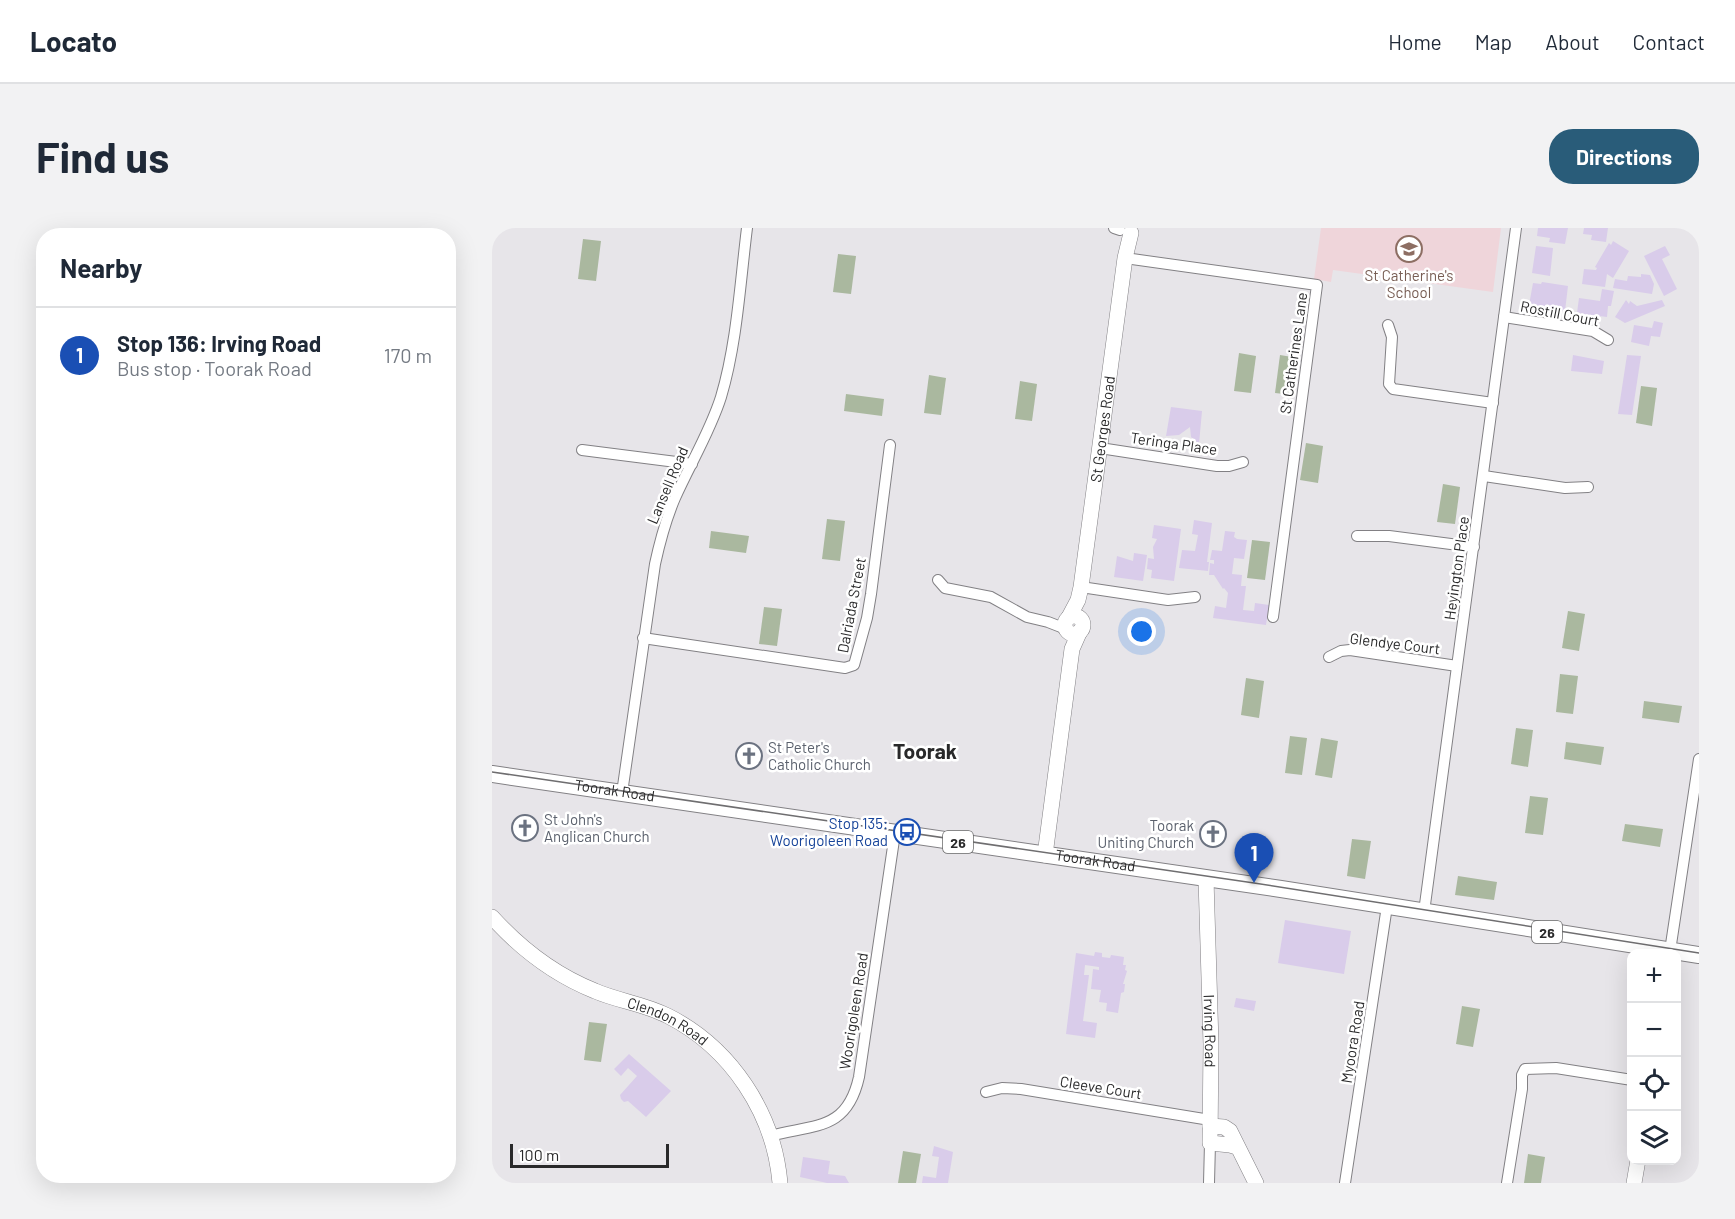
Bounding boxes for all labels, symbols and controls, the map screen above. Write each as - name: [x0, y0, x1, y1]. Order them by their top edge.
- text: Locato: [30, 24, 117, 58]
- text: Home: [1388, 29, 1442, 54]
- text: Map: [1475, 29, 1512, 54]
- text: About: [1545, 29, 1600, 54]
- text: Contact: [1633, 29, 1705, 54]
- button: Directions: [1549, 129, 1699, 184]
- text: Find us: [36, 131, 169, 181]
- school or university icon: St Catherine's School: [1394, 234, 1424, 264]
- text: Nearby: [60, 252, 142, 283]
- place label: St Catherine's School: [1364, 266, 1454, 301]
- street label: St Catherines Lane: [1276, 291, 1310, 415]
- street label: Rostill Court: [1519, 297, 1601, 329]
- text: Stop 136: Irving Road: [117, 330, 321, 356]
- text: 1: [76, 343, 83, 367]
- text: 170 m: [384, 343, 432, 367]
- text: Bus stop · Toorak Road: [117, 356, 312, 380]
- street label: St Georges Road: [1086, 375, 1118, 483]
- street label: Teringa Place: [1130, 428, 1218, 458]
- street label: Lansell Road: [643, 443, 691, 527]
- street label: Heyington Place: [1440, 515, 1472, 621]
- street label: Dalriada Street: [833, 556, 869, 654]
- your location: [1127, 617, 1156, 646]
- street label: Glendye Court: [1349, 629, 1441, 657]
- place label: St Peter's Catholic Church: [768, 738, 871, 773]
- district label: Toorak: [893, 738, 957, 763]
- church icon: St Peter's Catholic Church: [734, 741, 764, 771]
- street label: Toorak Road: [573, 775, 656, 805]
- place label: St John's Anglican Church: [544, 810, 650, 845]
- church icon: St John's Anglican Church: [510, 813, 540, 843]
- place label: Stop 135: Woorigoleen Road: [770, 814, 888, 849]
- place label: Toorak Uniting Church: [1097, 816, 1194, 851]
- bus stop icon: Stop 135: Woorigoleen Road: [892, 817, 922, 847]
- church icon: Toorak Uniting Church: [1198, 819, 1228, 849]
- road number: 26: [943, 831, 973, 853]
- pin: 1: [1234, 834, 1274, 883]
- street label: Toorak Road: [1054, 845, 1137, 875]
- road number: 26: [1532, 921, 1562, 943]
- map controls: [1627, 949, 1681, 1165]
- button: +: [1627, 949, 1681, 1003]
- street label: Woorigoleen Road: [835, 951, 871, 1071]
- street label: Clendon Road: [625, 993, 712, 1049]
- street label: Irving Road: [1201, 994, 1220, 1068]
- street label: Myoora Road: [1337, 1000, 1367, 1084]
- button: −: [1627, 1003, 1681, 1057]
- button: locate: [1627, 1057, 1681, 1111]
- street label: Cleeve Court: [1059, 1072, 1143, 1102]
- button: layers: [1627, 1111, 1681, 1165]
- scale bar: [510, 1141, 669, 1168]
- text: 100 m: [519, 1145, 559, 1164]

